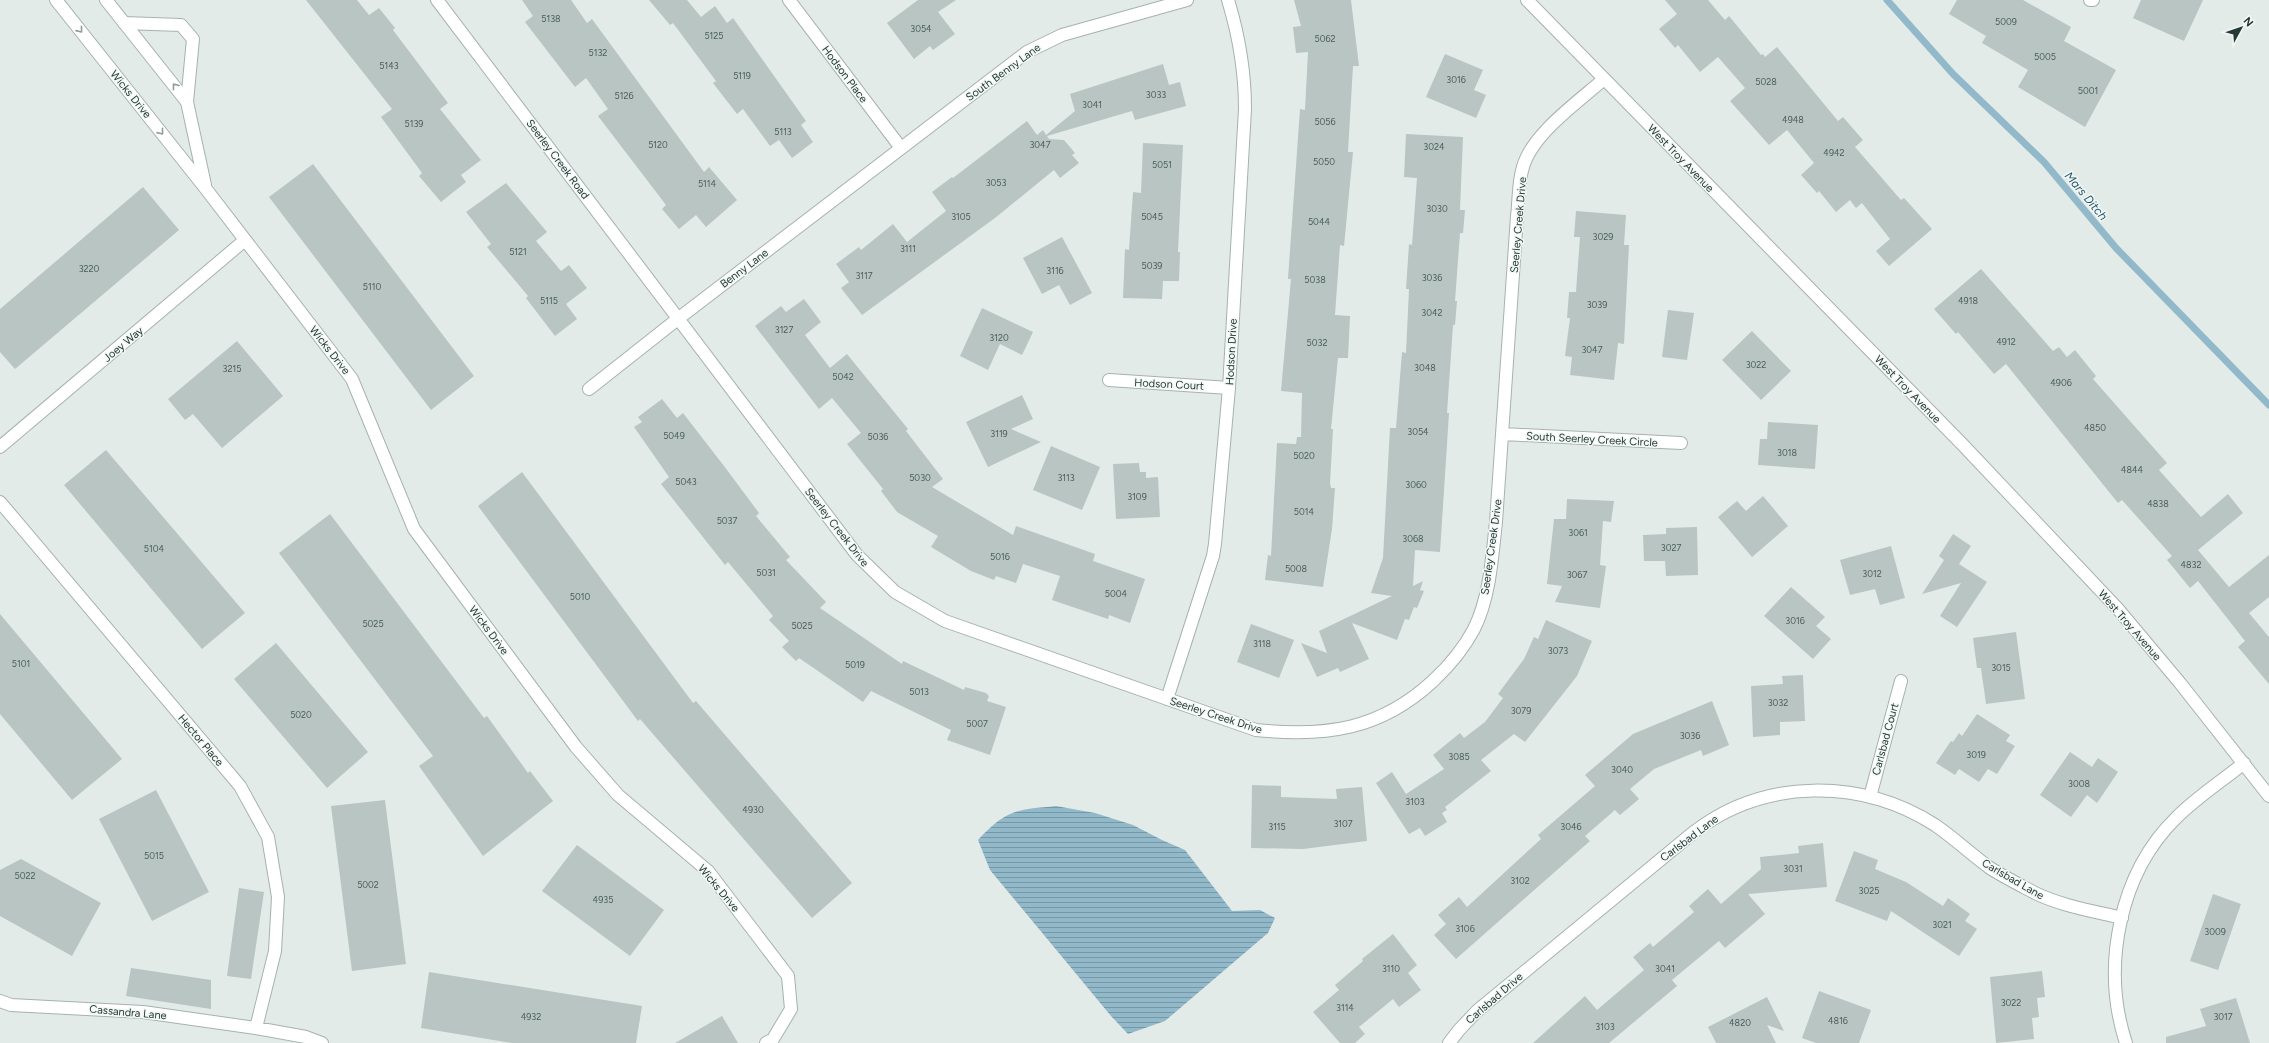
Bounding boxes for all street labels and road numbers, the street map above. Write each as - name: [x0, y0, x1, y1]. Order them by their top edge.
- street label: South Benny Lane: [963, 41, 1043, 104]
- street label: Hodson Place: [819, 43, 870, 105]
- street label: Wicks Drive: [107, 68, 154, 121]
- street label: Seerley Creek Road: [523, 117, 592, 202]
- street label: West Troy Avenue: [1645, 122, 1716, 195]
- street label: Seerley Creek Drive: [1508, 176, 1529, 274]
- street label: Benny Lane: [718, 246, 771, 291]
- street label: Hodson Drive: [1223, 318, 1240, 386]
- street label: Joey Way: [101, 324, 146, 365]
- street label: Wicks Drive: [307, 324, 352, 377]
- street label: West Troy Avenue: [1872, 353, 1943, 426]
- street label: Hodson Court: [1134, 376, 1204, 393]
- street label: South Seerley Creek Circle: [1526, 430, 1658, 449]
- street label: Seerley Creek Drive: [802, 485, 871, 569]
- street label: Seerley Creek Drive: [1478, 498, 1505, 596]
- street label: West Troy Avenue: [2095, 587, 2164, 663]
- street label: Wicks Drive: [466, 603, 511, 657]
- street label: Seerley Creek Drive: [1168, 694, 1264, 737]
- street label: Carlsbad Court: [1870, 702, 1901, 777]
- street label: Hector Place: [175, 712, 226, 769]
- street label: Carlsbad Lane: [1658, 812, 1721, 865]
- street label: Carlsbad Lane: [1979, 856, 2046, 902]
- street label: Wicks Drive: [695, 862, 742, 915]
- street label: Carlsbad Drive: [1463, 970, 1526, 1027]
- street label: Cassandra Lane: [89, 1003, 167, 1022]

